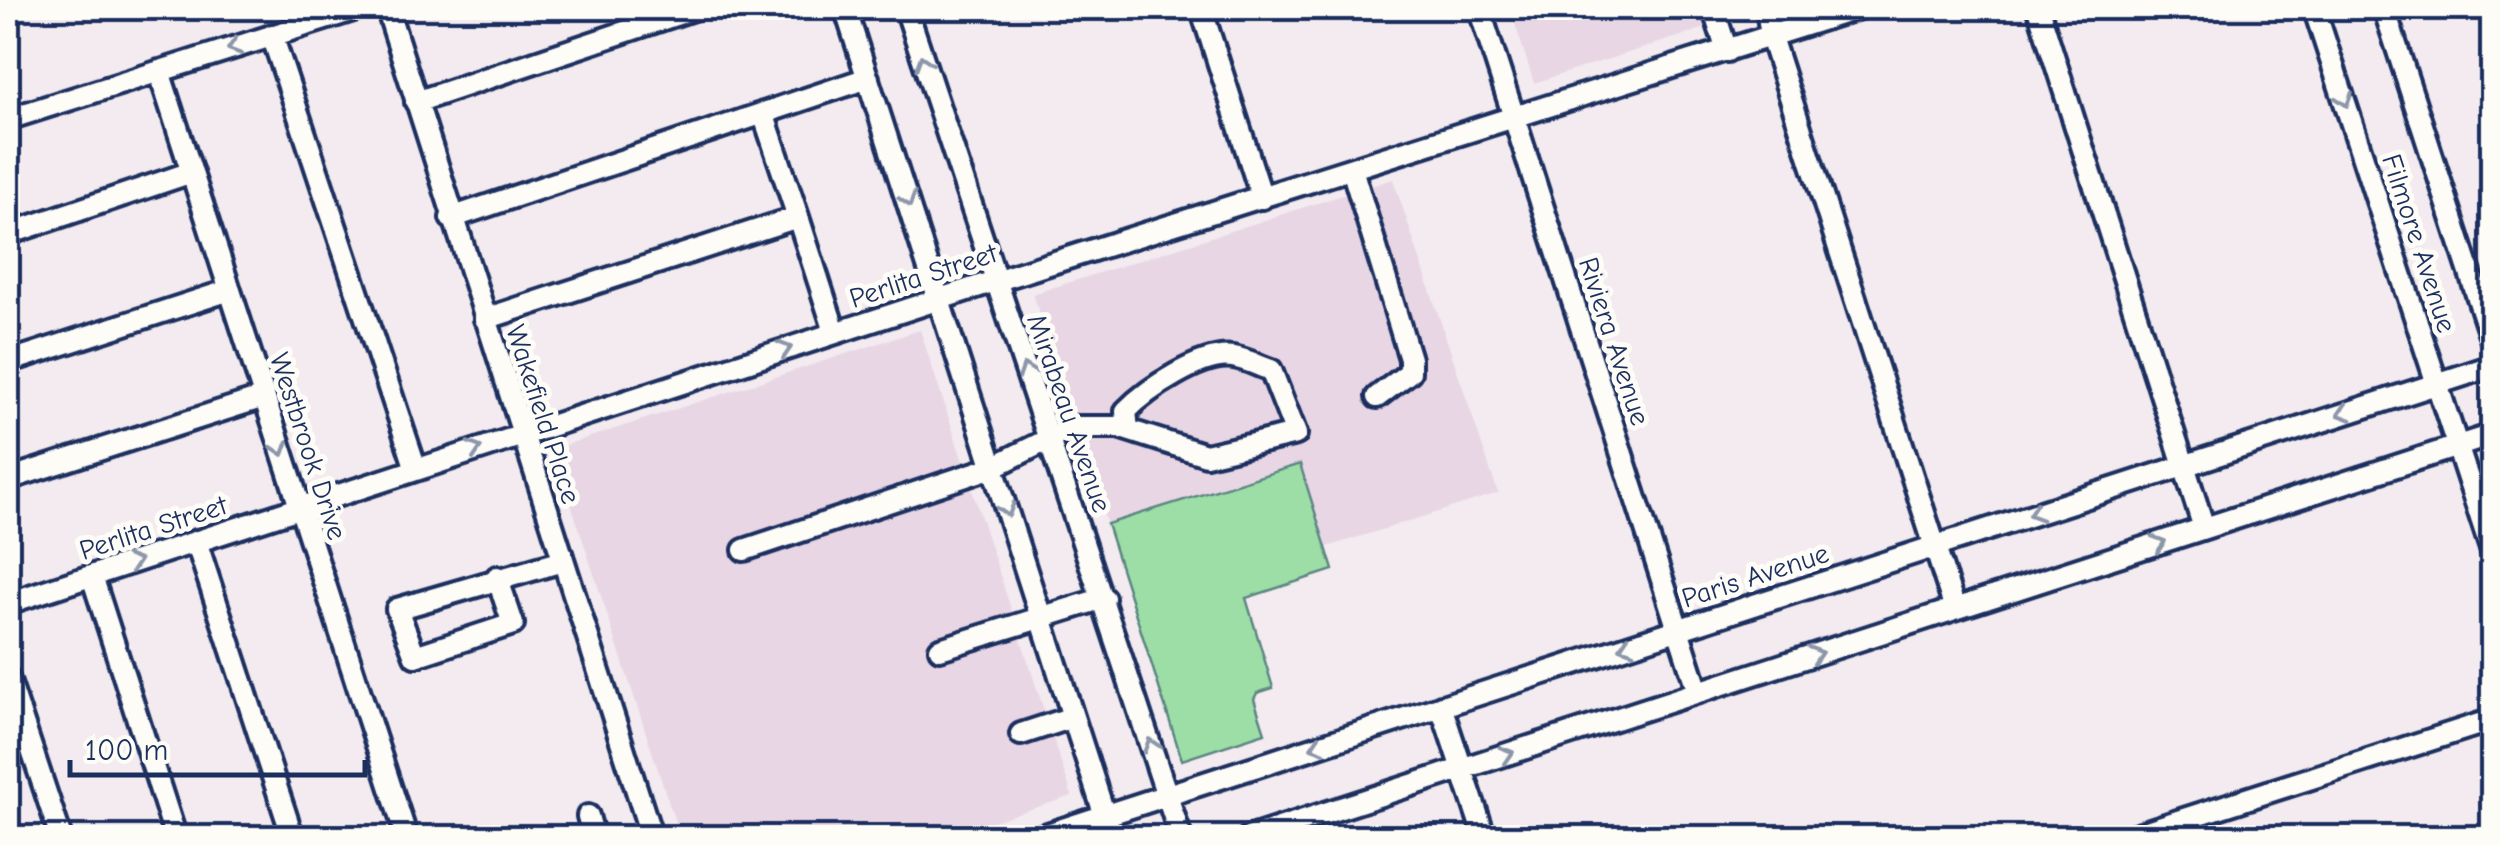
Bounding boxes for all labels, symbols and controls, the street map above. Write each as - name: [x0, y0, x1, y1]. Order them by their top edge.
- one-way arrow: [226, 35, 243, 56]
- one-way arrow: [915, 54, 935, 71]
- one-way arrow: [2333, 91, 2353, 108]
- street label: Filmore Avenue: [2375, 150, 2463, 337]
- one-way arrow: [896, 191, 916, 208]
- street label: Perlita Street: [845, 237, 1002, 315]
- street label: Riviera Avenue: [1572, 253, 1656, 429]
- street label: Mirabeau Avenue: [1020, 310, 1118, 517]
- street label: Wakefield Place: [499, 321, 587, 508]
- one-way arrow: [775, 340, 792, 360]
- street label: Westbrook Drive: [263, 349, 353, 544]
- one-way arrow: [1017, 363, 1038, 380]
- one-way arrow: [2337, 401, 2354, 422]
- one-way arrow: [270, 440, 290, 457]
- one-way arrow: [466, 441, 483, 461]
- street label: Perlita Street: [75, 489, 232, 567]
- one-way arrow: [995, 500, 1015, 517]
- one-way arrow: [2028, 502, 2045, 522]
- one-way arrow: [2150, 534, 2167, 555]
- street label: Paris Avenue: [1678, 537, 1833, 615]
- one-way arrow: [124, 553, 141, 574]
- one-way arrow: [1618, 634, 1635, 654]
- one-way arrow: [1807, 645, 1824, 665]
- scale bar: [70, 715, 365, 777]
- text: 100 m: [85, 733, 168, 768]
- one-way arrow: [1309, 735, 1326, 755]
- one-way arrow: [1142, 737, 1163, 754]
- one-way arrow: [1498, 745, 1515, 765]

